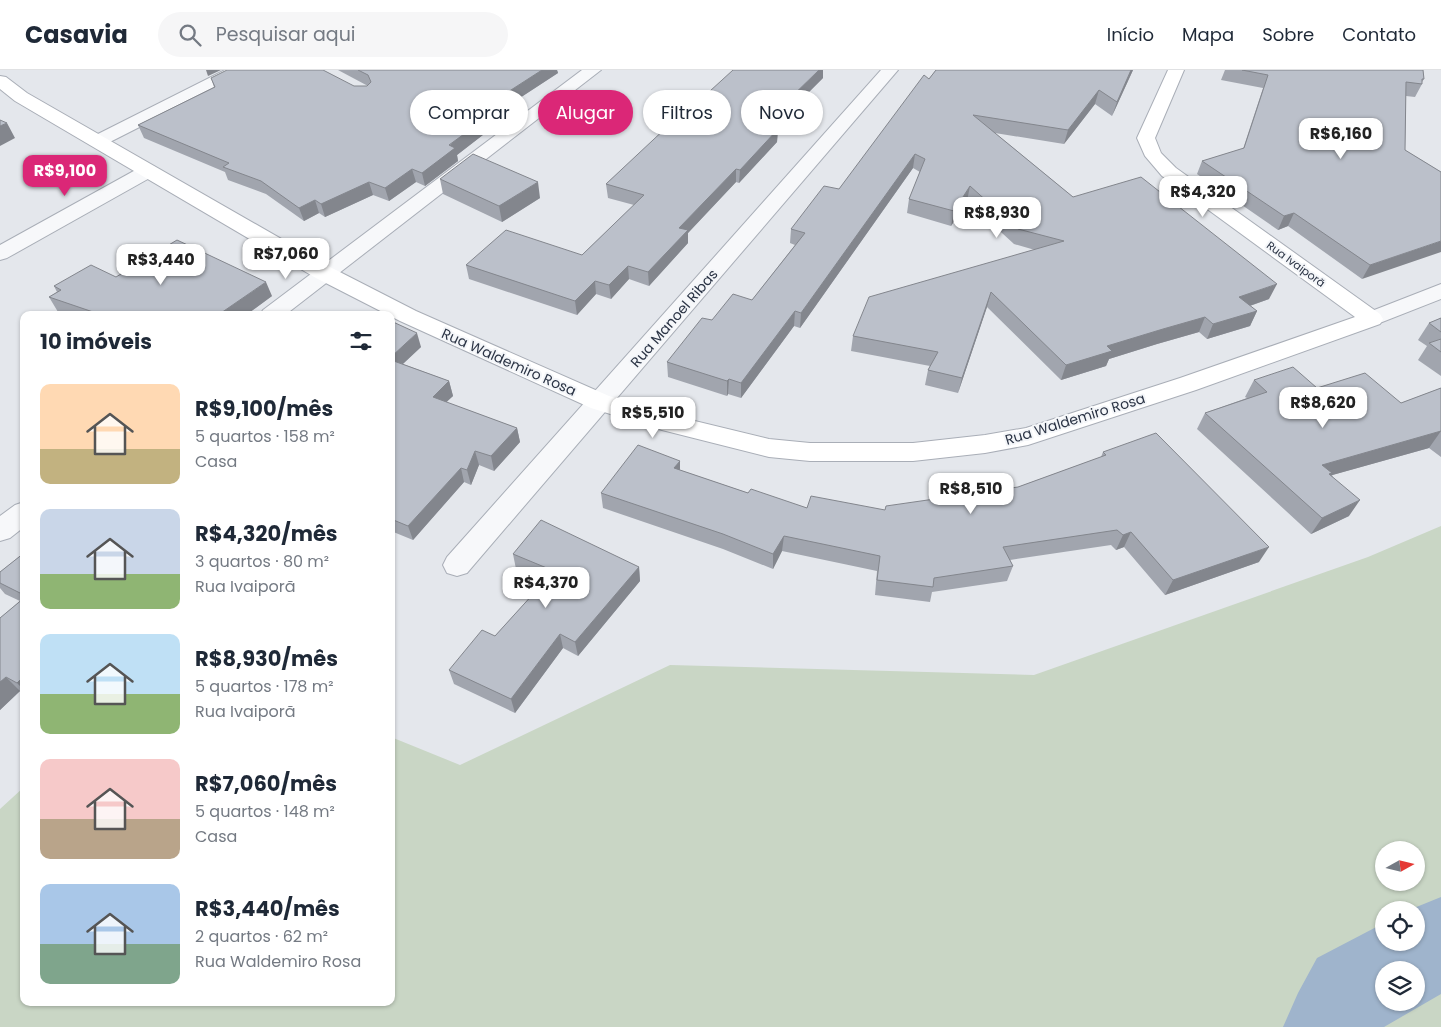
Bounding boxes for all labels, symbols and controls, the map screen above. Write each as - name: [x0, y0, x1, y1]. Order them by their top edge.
- search box: [158, 12, 508, 57]
- text: Casavia: [25, 18, 128, 51]
- icon: search: [176, 21, 204, 49]
- text: Pesquisar aqui: [216, 21, 356, 48]
- text: Início: [1107, 22, 1154, 47]
- text: Mapa: [1182, 22, 1234, 47]
- text: Sobre: [1262, 22, 1314, 47]
- text: Contato: [1342, 22, 1416, 47]
- chip: Comprar: [410, 90, 528, 135]
- chip: Alugar: [538, 90, 633, 135]
- chip: Filtros: [643, 90, 731, 135]
- chip: Novo: [741, 90, 823, 135]
- pin: R$6,160: [1295, 118, 1387, 160]
- text: R$6,160: [1310, 122, 1372, 145]
- pin: R$9,100: [19, 154, 111, 197]
- text: R$9,100: [34, 159, 96, 182]
- pin: R$4,320: [1157, 176, 1249, 218]
- text: R$4,320: [1170, 180, 1236, 203]
- pin: R$8,930: [951, 196, 1043, 239]
- text: R$8,930: [964, 201, 1030, 224]
- street label: Rua Ivaiporã: [1263, 237, 1329, 291]
- pin: R$7,060: [240, 238, 332, 280]
- text: R$7,060: [253, 242, 319, 265]
- pin: R$3,440: [115, 244, 207, 286]
- text: R$3,440: [127, 248, 195, 271]
- street label: Rua Manoel Ribas: [626, 265, 722, 371]
- street label: Rua Waldemiro Rosa: [439, 323, 579, 401]
- text: 10 imóveis: [40, 327, 152, 356]
- icon: filters: [347, 327, 375, 355]
- pin: R$8,620: [1277, 386, 1369, 429]
- street label: Rua Waldemiro Rosa: [1003, 388, 1147, 450]
- text: R$8,620: [1290, 391, 1356, 414]
- text: R$9,100/mês: [195, 394, 333, 423]
- pin: R$5,510: [607, 396, 699, 439]
- text: R$5,510: [622, 401, 684, 424]
- icon: home: [80, 404, 140, 464]
- text: 5 quartos · 158 m²: [195, 425, 335, 448]
- text: Casa: [195, 450, 237, 473]
- pin: R$8,510: [925, 472, 1017, 515]
- text: R$8,510: [940, 477, 1002, 500]
- text: R$4,320/mês: [195, 519, 338, 548]
- icon: home: [80, 529, 140, 589]
- text: 3 quartos · 80 m²: [195, 550, 329, 573]
- pin: R$4,370: [500, 566, 592, 609]
- text: R$4,370: [513, 571, 579, 594]
- text: Rua Ivaiporã: [195, 575, 296, 598]
- text: R$8,930/mês: [195, 644, 338, 673]
- icon: home: [80, 654, 140, 714]
- text: 5 quartos · 178 m²: [195, 675, 334, 698]
- text: Rua Ivaiporã: [195, 700, 296, 723]
- text: R$7,060/mês: [195, 769, 337, 798]
- icon: home: [80, 779, 140, 839]
- text: 5 quartos · 148 m²: [195, 800, 335, 823]
- text: Casa: [195, 825, 237, 848]
- north arrow: [1375, 841, 1425, 891]
- map controls: [1375, 841, 1425, 1011]
- text: R$3,440/mês: [195, 894, 340, 923]
- button: locate: [1375, 901, 1425, 951]
- icon: home: [80, 904, 140, 964]
- text: 2 quartos · 62 m²: [195, 925, 328, 948]
- text: Rua Waldemiro Rosa: [195, 950, 361, 973]
- button: layers: [1375, 961, 1425, 1011]

